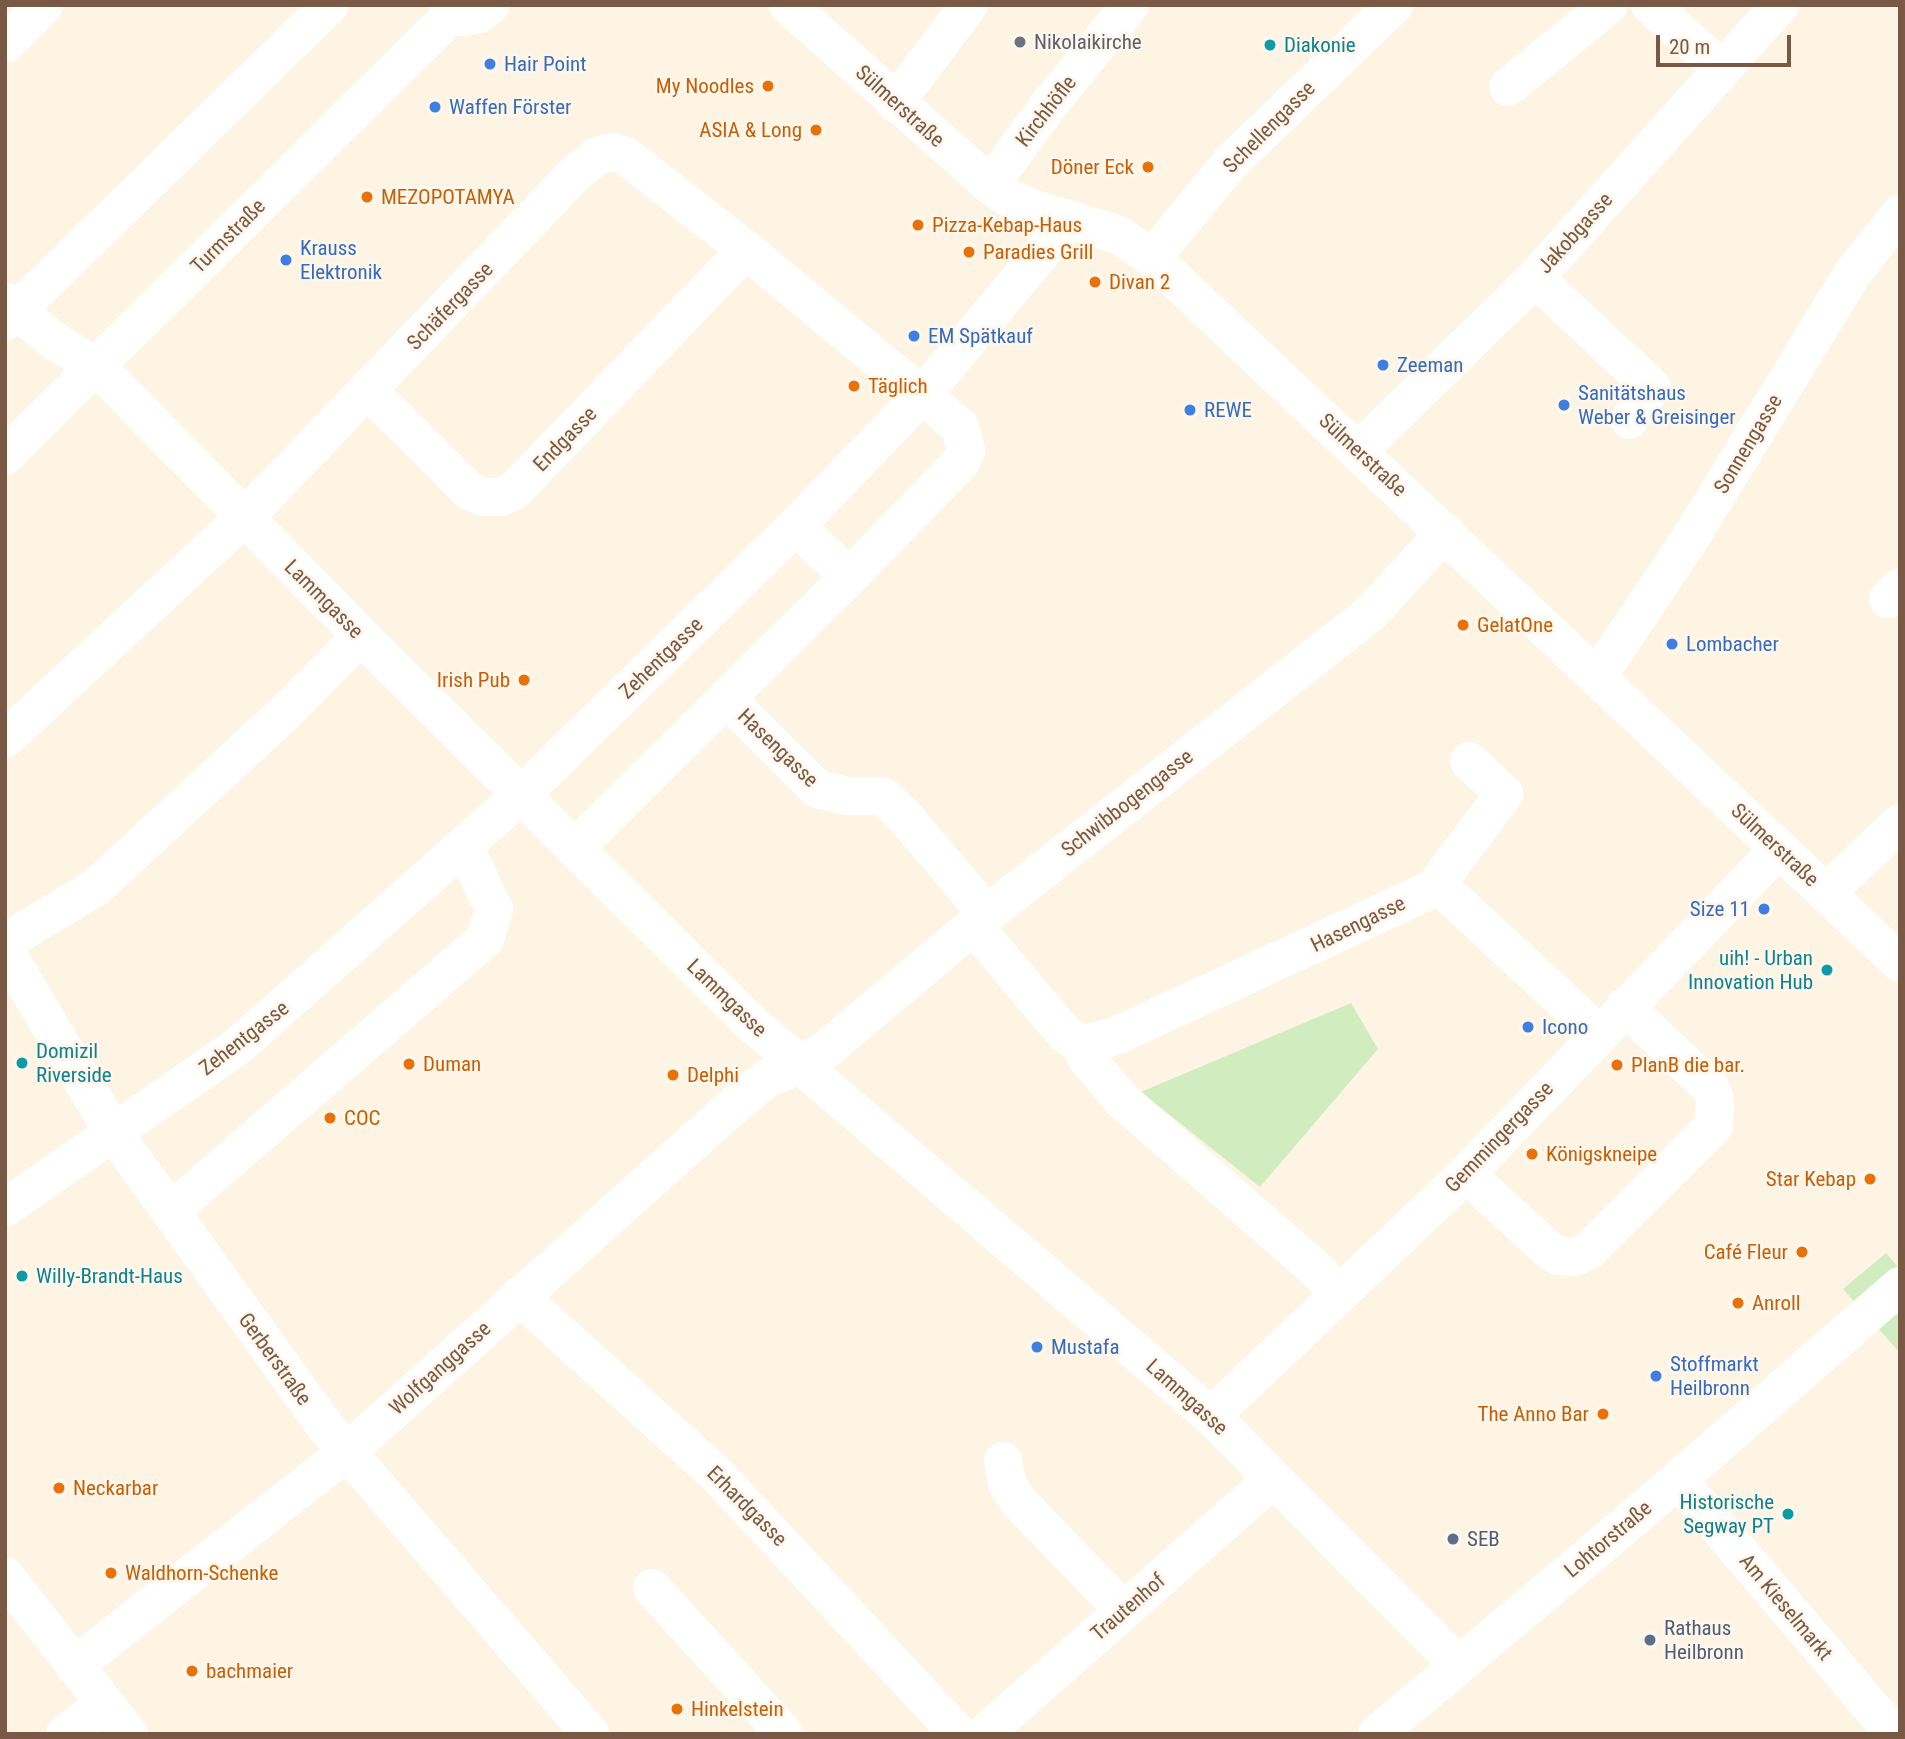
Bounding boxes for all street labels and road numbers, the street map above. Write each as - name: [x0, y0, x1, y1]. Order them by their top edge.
- street label: Sülmerstraße: [850, 60, 950, 152]
- street label: Kirchhöfle: [1010, 70, 1082, 152]
- street label: Schellengasse: [1218, 76, 1320, 178]
- street label: Jakobgasse: [1532, 187, 1618, 279]
- street label: Turmstraße: [186, 194, 270, 278]
- street label: Schäfergasse: [402, 257, 498, 355]
- street label: Sonnengasse: [1709, 390, 1787, 498]
- street label: Endgasse: [528, 401, 602, 477]
- street label: Sülmerstraße: [1314, 408, 1412, 502]
- street label: Lammgasse: [279, 554, 369, 644]
- street label: Zehentgasse: [614, 612, 708, 704]
- street label: Hasengasse: [733, 703, 823, 793]
- street label: Schwibbogengasse: [1056, 744, 1198, 862]
- street label: Sülmerstraße: [1726, 798, 1824, 892]
- street label: Hasengasse: [1307, 890, 1409, 958]
- street label: Lammgasse: [682, 954, 772, 1042]
- street label: Zehentgasse: [194, 995, 294, 1081]
- street label: Gemmingergasse: [1440, 1076, 1558, 1198]
- street label: Gerberstraße: [233, 1308, 317, 1410]
- street label: Wolfganggasse: [384, 1316, 496, 1420]
- street label: Lammgasse: [1141, 1354, 1233, 1440]
- street label: Erhardgasse: [702, 1461, 792, 1551]
- street label: Lohtorstraße: [1559, 1495, 1657, 1583]
- street label: Am Kieselmarkt: [1734, 1549, 1838, 1665]
- street label: Trautenhof: [1086, 1568, 1170, 1646]

